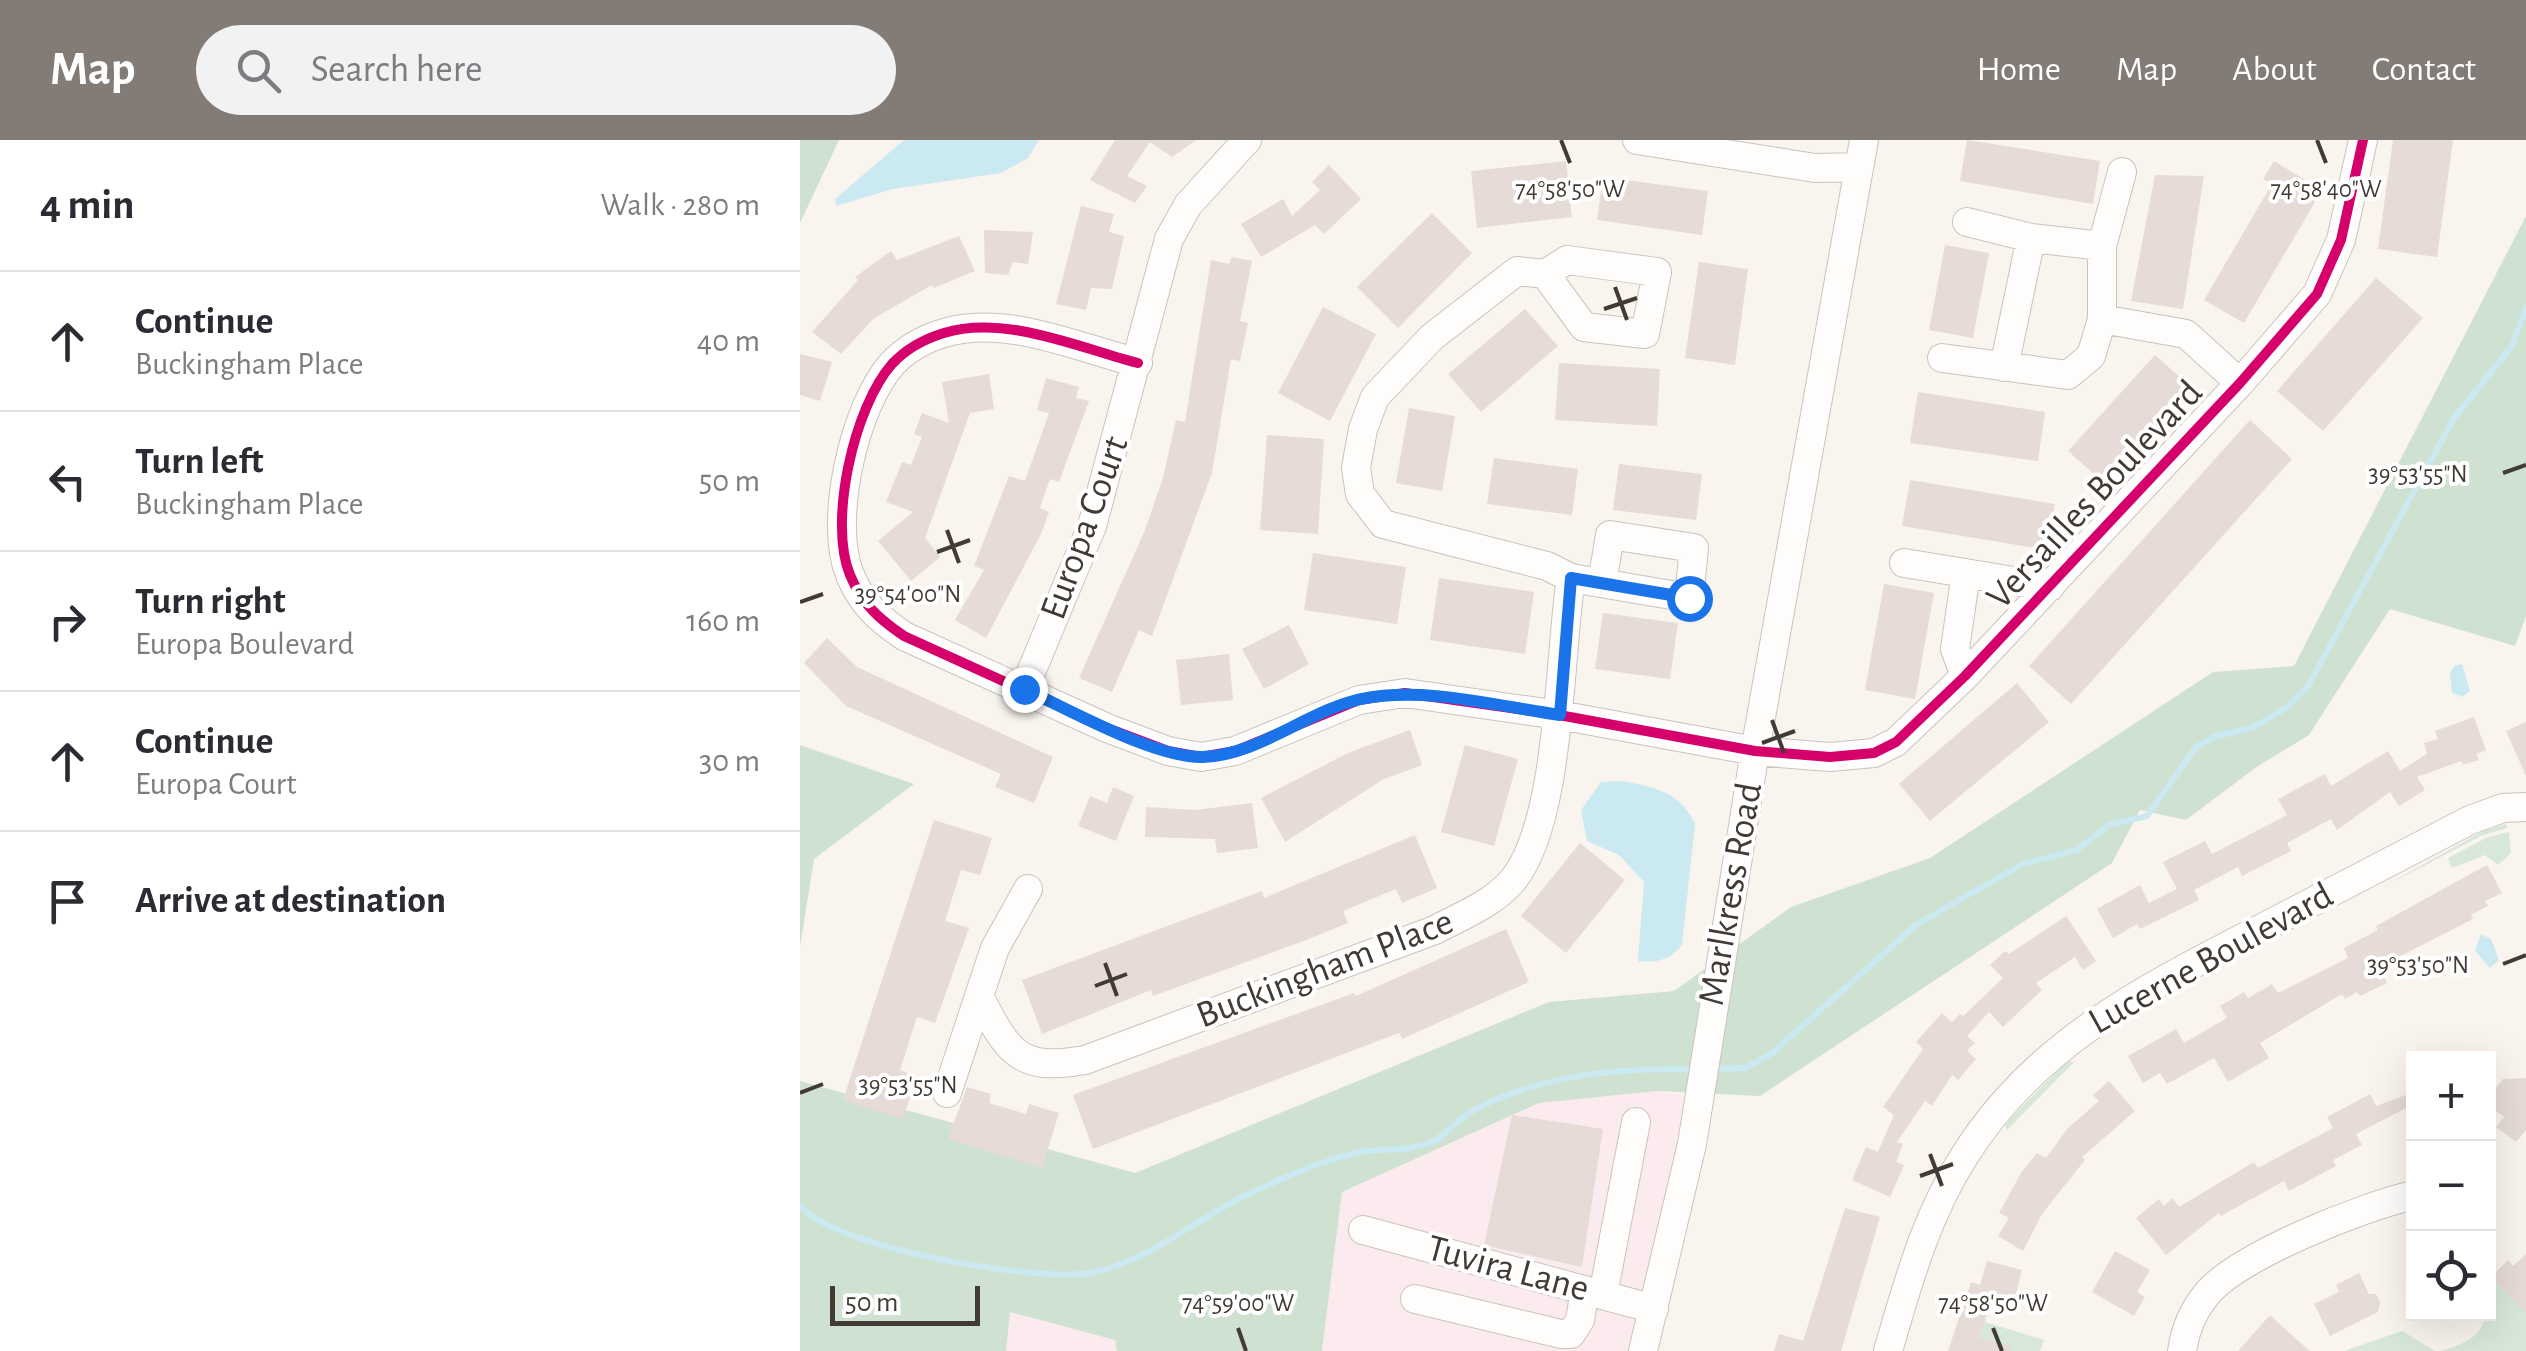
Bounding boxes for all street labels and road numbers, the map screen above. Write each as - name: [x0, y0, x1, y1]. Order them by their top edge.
- street label: Versailles Boulevard: [1980, 374, 2210, 616]
- street label: Europa Court: [1034, 431, 1136, 625]
- street label: Marlkress Road: [1693, 780, 1769, 1008]
- street label: Lucerne Boulevard: [2083, 876, 2339, 1042]
- street label: Buckingham Place: [1191, 903, 1459, 1035]
- street label: Tuvira Lane: [1423, 1229, 1593, 1309]

